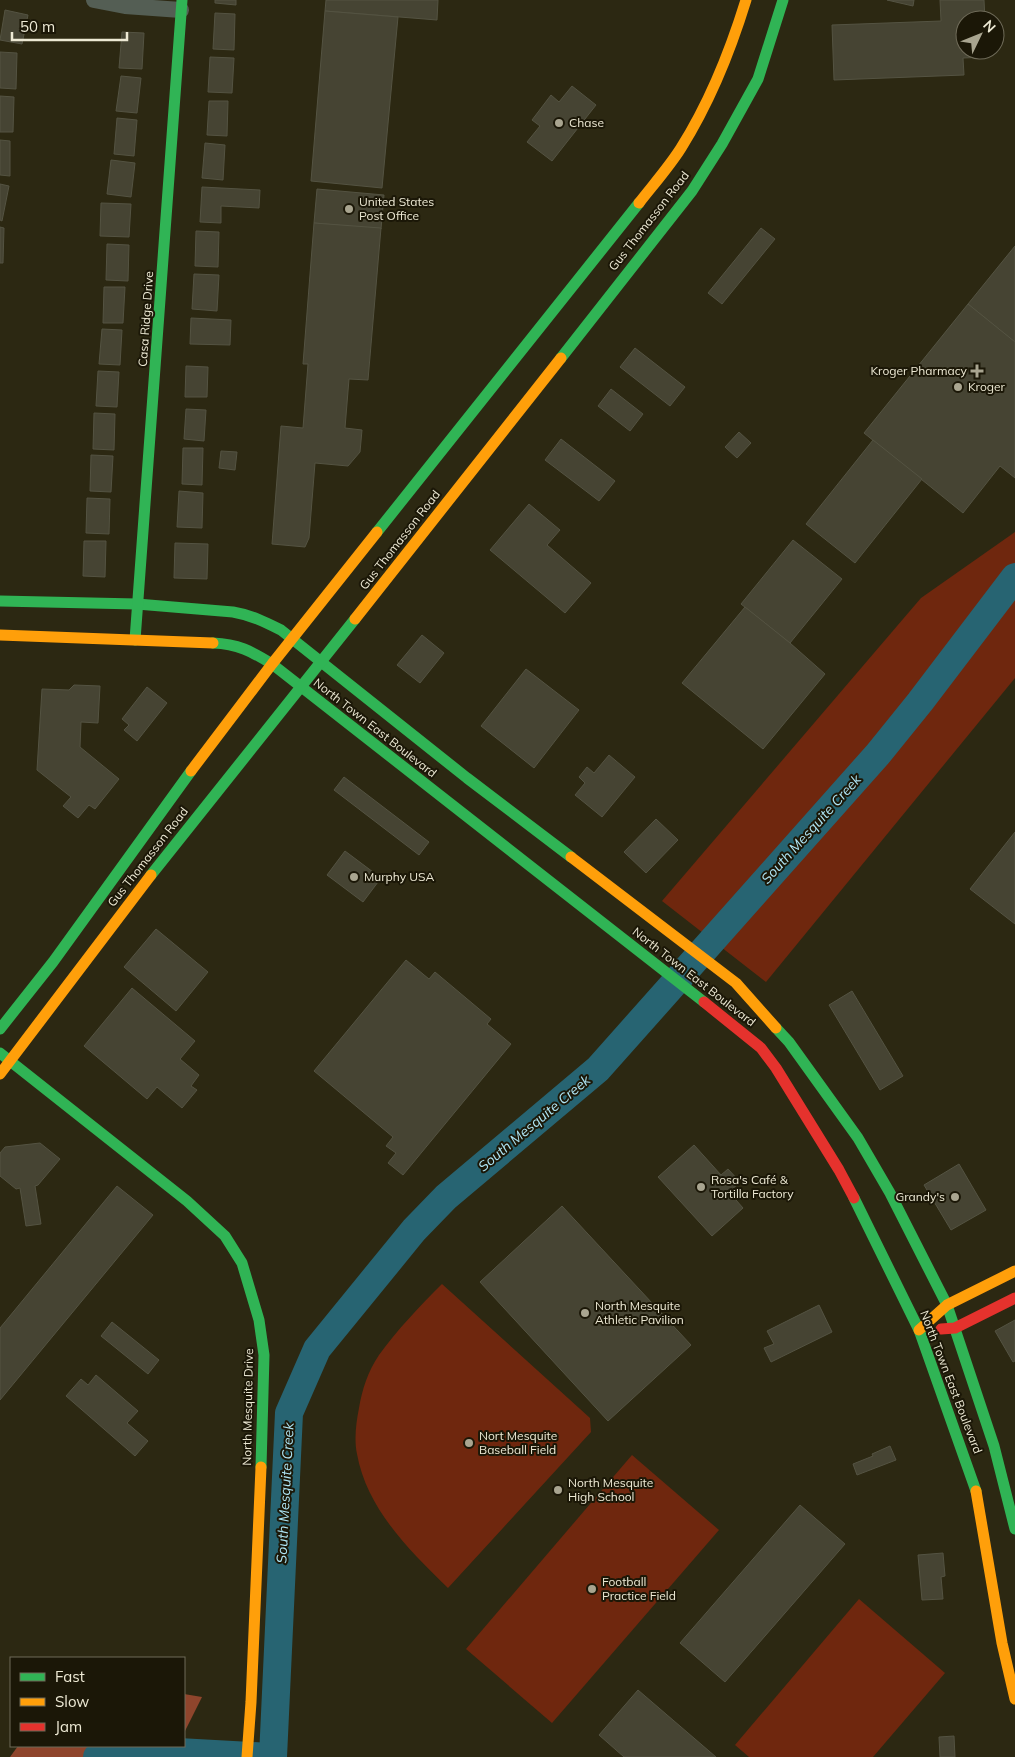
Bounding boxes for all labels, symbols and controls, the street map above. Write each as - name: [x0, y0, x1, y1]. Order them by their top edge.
- scale bar: [12, 10, 128, 42]
- north arrow: [955, 10, 1005, 60]
- text: N: [979, 16, 1000, 36]
- text: 50 m: [20, 17, 55, 36]
- place label: Chase: [569, 115, 604, 130]
- marker: Chase: [553, 117, 565, 129]
- street label: Gus Thomasson Road: [605, 168, 692, 273]
- place label: United States Post Office: [359, 194, 434, 223]
- marker: United States Post Office: [343, 203, 355, 215]
- street label: Casa Ridge Drive: [135, 271, 156, 367]
- place label: Kroger Pharmacy: [871, 363, 968, 378]
- marker: Kroger Pharmacy: [971, 365, 983, 377]
- place label: Kroger: [968, 379, 1006, 394]
- marker: Kroger: [952, 381, 964, 393]
- street label: Gus Thomasson Road: [356, 487, 443, 592]
- street label: North Town East Boulevard: [311, 675, 440, 780]
- water label: South Mesquite Creek: [757, 770, 865, 887]
- street label: Gus Thomasson Road: [104, 804, 191, 909]
- place label: Murphy USA: [364, 869, 434, 884]
- marker: Murphy USA: [348, 871, 360, 883]
- street label: North Town East Boulevard: [630, 924, 759, 1029]
- water label: South Mesquite Creek: [474, 1070, 594, 1175]
- place label: Rosa's Café & Tortilla Factory: [711, 1172, 794, 1201]
- marker: Rosa's Café & Tortilla Factory: [695, 1181, 707, 1193]
- place label: Grandy's: [896, 1189, 945, 1204]
- marker: Grandy's: [949, 1191, 961, 1203]
- place label: North Mesquite Athletic Pavilion: [595, 1298, 684, 1327]
- marker: North Mesquite Athletic Pavilion: [579, 1307, 591, 1319]
- street label: North Town East Boulevard: [917, 1308, 986, 1456]
- street label: North Mesquite Drive: [239, 1348, 256, 1466]
- water label: South Mesquite Creek: [272, 1421, 298, 1564]
- place label: Nort Mesquite Baseball Field: [479, 1428, 557, 1457]
- marker: Nort Mesquite Baseball Field: [463, 1437, 475, 1449]
- place label: North Mesquite High School: [568, 1475, 653, 1504]
- marker: North Mesquite High School: [552, 1484, 564, 1496]
- place label: Football Practice Field: [602, 1574, 676, 1603]
- marker: Football Practice Field: [586, 1583, 598, 1595]
- legend: [10, 1657, 185, 1747]
- text: Fast: [55, 1667, 85, 1686]
- text: Slow: [55, 1692, 89, 1711]
- text: Jam: [55, 1717, 82, 1736]

